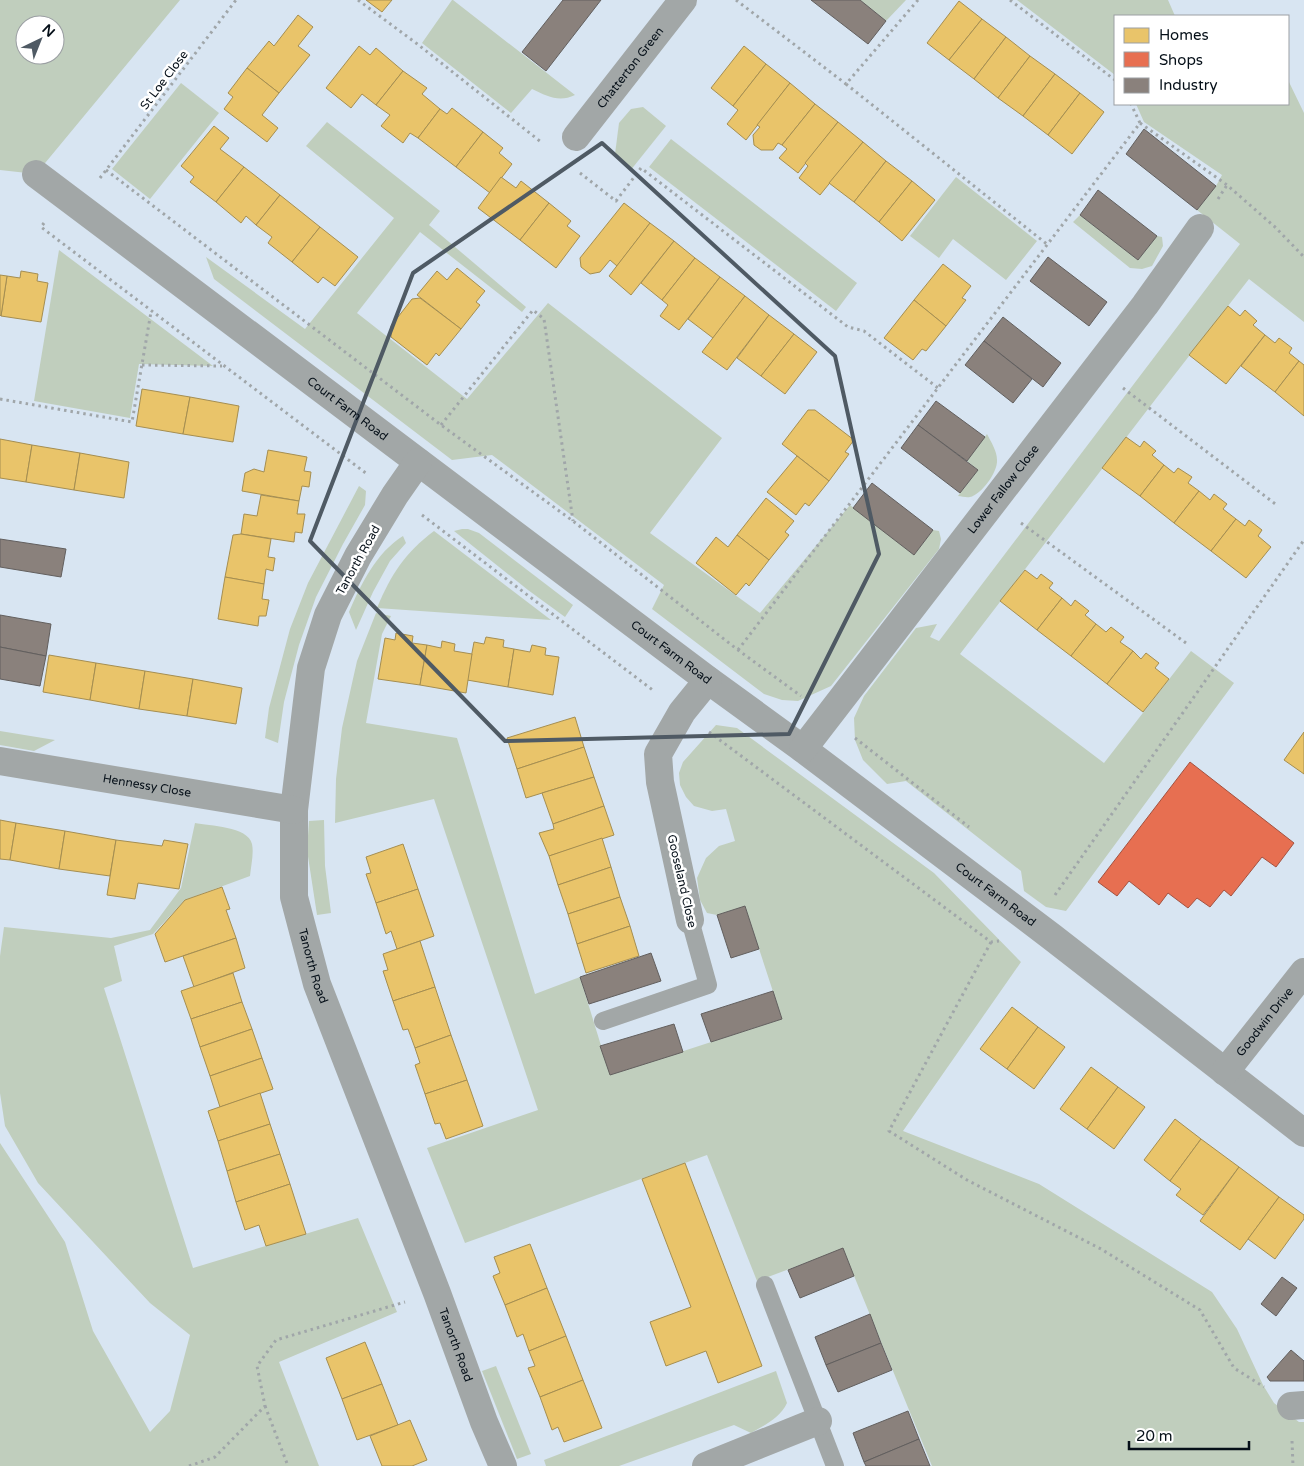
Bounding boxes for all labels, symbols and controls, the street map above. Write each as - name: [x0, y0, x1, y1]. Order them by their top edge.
- north arrow: [15, 15, 65, 65]
- legend: [1114, 15, 1289, 105]
- text: N: [39, 21, 58, 41]
- street label: Chatterton Green: [594, 24, 666, 111]
- text: Homes: [1159, 26, 1209, 44]
- street label: St Loe Close: [137, 48, 191, 112]
- text: Shops: [1159, 51, 1203, 69]
- text: Industry: [1159, 76, 1218, 94]
- street label: Court Farm Road: [305, 374, 391, 443]
- street label: Lower Fallow Close: [965, 442, 1042, 536]
- street label: Tanorth Road: [333, 523, 383, 597]
- street label: Court Farm Road: [628, 617, 714, 687]
- street label: Hennessy Close: [102, 771, 192, 800]
- street label: Gooseland Close: [664, 833, 700, 929]
- street label: Court Farm Road: [953, 860, 1039, 929]
- street label: Tanorth Road: [296, 927, 331, 1005]
- street label: Goodwin Drive: [1233, 984, 1296, 1059]
- street label: Tanorth Road: [436, 1306, 476, 1384]
- scale bar: [1129, 1418, 1249, 1450]
- text: 20 m: [1136, 1427, 1173, 1445]

